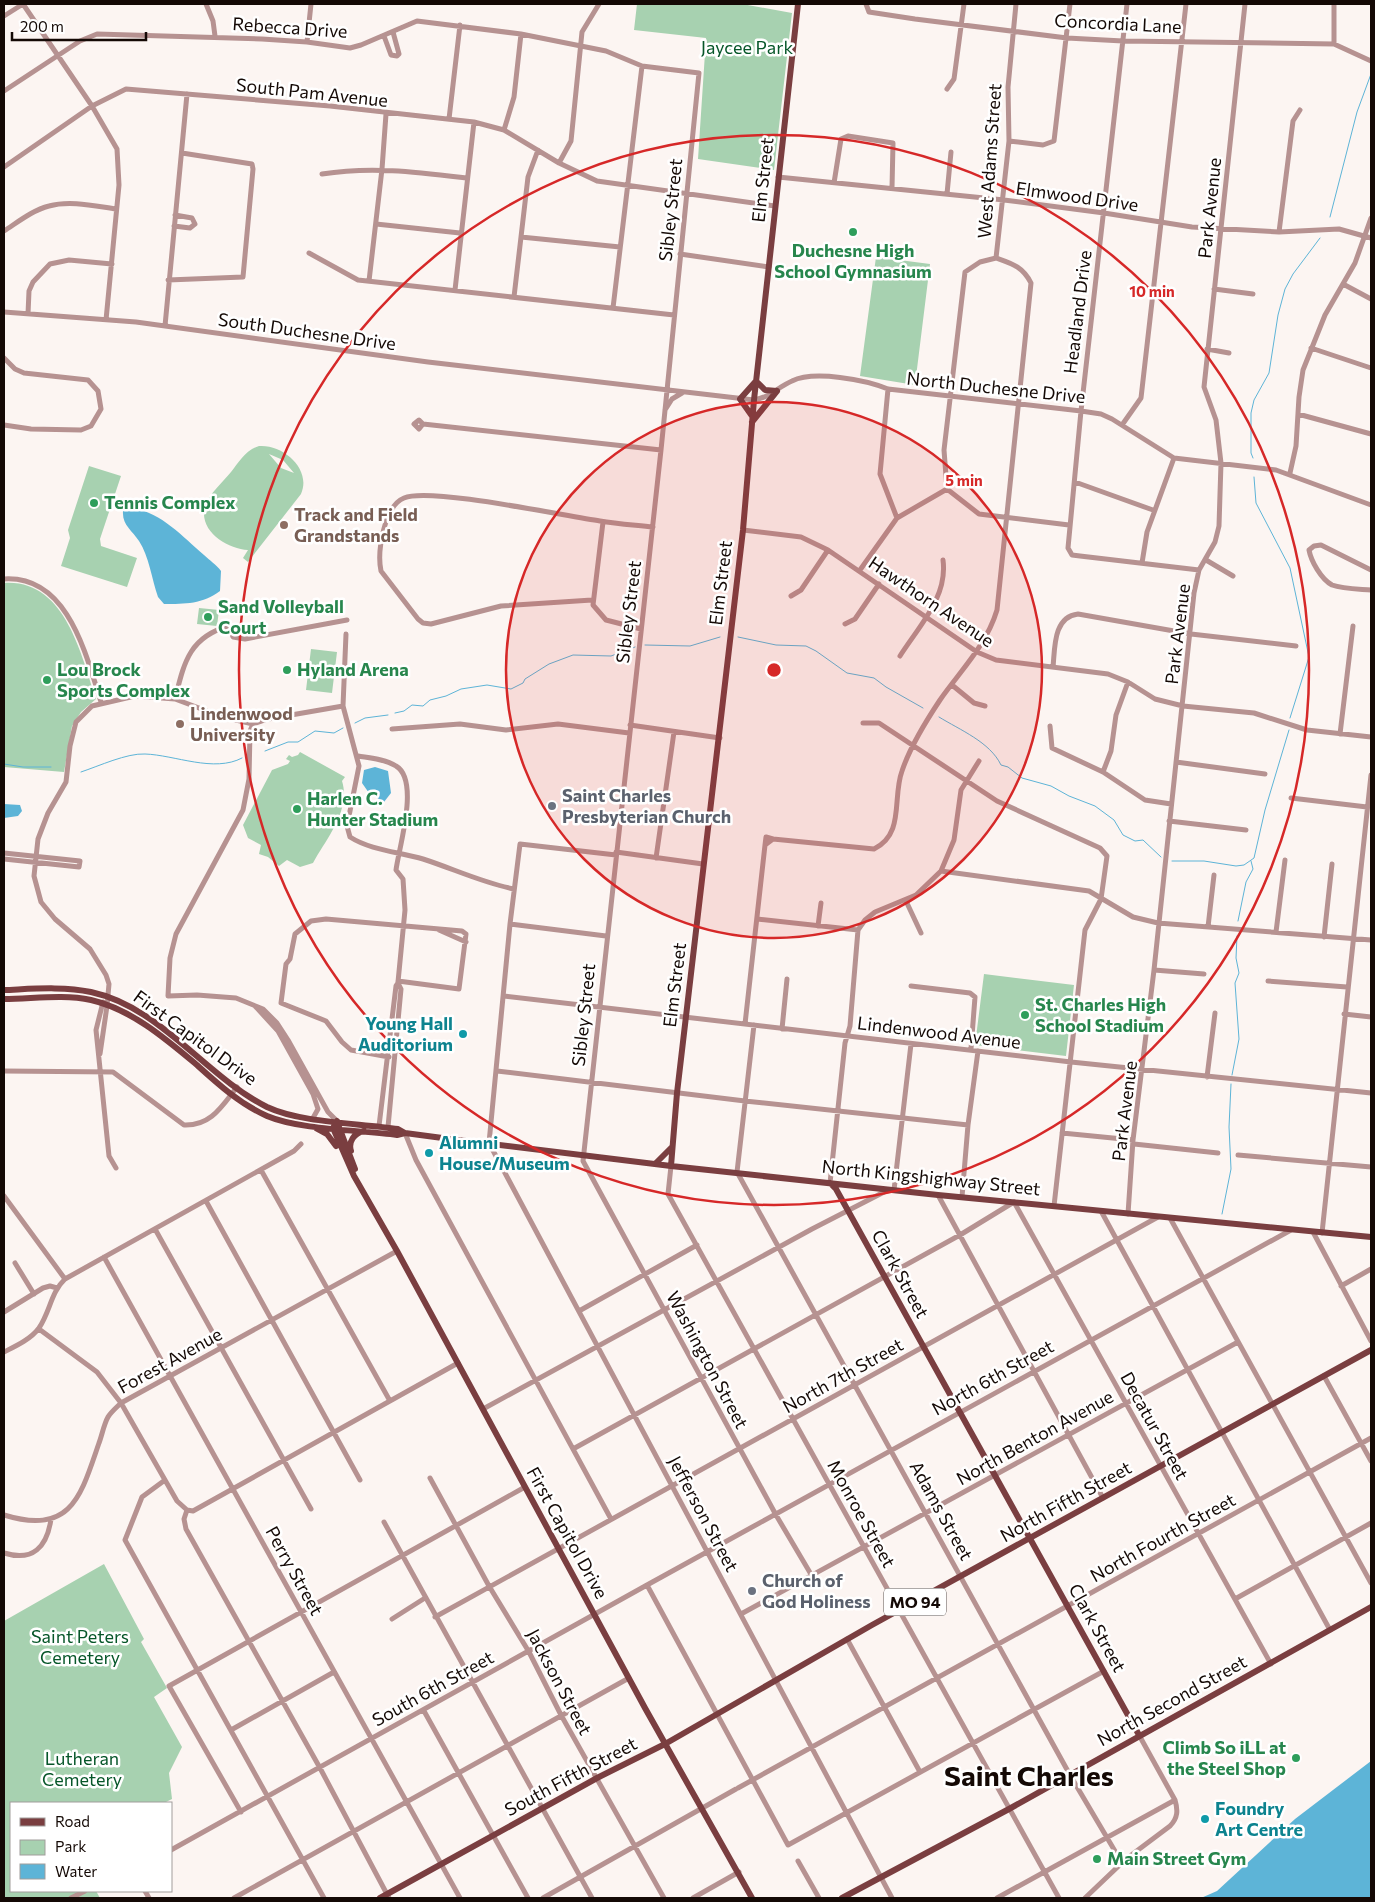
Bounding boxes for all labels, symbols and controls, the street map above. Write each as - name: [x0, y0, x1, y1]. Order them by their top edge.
- street label: Concordia Lane: [1054, 9, 1182, 37]
- scale bar: [12, 10, 146, 42]
- street label: Rebecca Drive: [232, 12, 348, 42]
- text: 200 m: [20, 17, 64, 35]
- park label: Jaycee Park: [701, 36, 793, 58]
- street label: South Pam Avenue: [235, 73, 389, 111]
- street label: West Adams Street: [973, 83, 1005, 239]
- street label: Elm Street: [747, 136, 777, 223]
- street label: Park Avenue: [1193, 156, 1225, 259]
- street label: Sibley Street: [654, 157, 686, 262]
- street label: Elmwood Drive: [1014, 177, 1140, 216]
- marker: Duchesne High School Gymnasium: [847, 226, 859, 238]
- place label: Duchesne High School Gymnasium: [774, 239, 932, 282]
- street label: Headland Drive: [1059, 249, 1096, 375]
- text: 10 min: [1129, 282, 1175, 300]
- street label: South Duchesne Drive: [217, 308, 398, 354]
- street label: North Duchesne Drive: [906, 367, 1087, 407]
- text: 5 min: [945, 471, 983, 489]
- place label: Tennis Complex: [104, 491, 235, 513]
- marker: Tennis Complex: [88, 497, 100, 509]
- place label: Track and Field Grandstands: [294, 503, 418, 546]
- marker: Track and Field Grandstands: [278, 519, 290, 531]
- street label: Elm Street: [704, 539, 736, 627]
- street label: Hawthorn Avenue: [865, 551, 998, 651]
- street label: Sibley Street: [611, 559, 645, 664]
- street label: Park Avenue: [1160, 582, 1194, 685]
- place label: Sand Volleyball Court: [218, 595, 344, 638]
- marker: Sand Volleyball Court: [202, 611, 214, 623]
- place label: Lou Brock Sports Complex: [57, 658, 190, 701]
- place label: Hyland Arena: [297, 658, 409, 680]
- centre of rings: [765, 661, 783, 679]
- marker: Hyland Arena: [281, 664, 293, 676]
- marker: Lou Brock Sports Complex: [41, 674, 53, 686]
- place label: Lindenwood University: [190, 702, 293, 745]
- marker: Lindenwood University: [174, 718, 186, 730]
- place label: Saint Charles Presbyterian Church: [562, 784, 731, 827]
- place label: Harlen C. Hunter Stadium: [307, 787, 438, 830]
- marker: Saint Charles Presbyterian Church: [546, 800, 558, 812]
- marker: Harlen C. Hunter Stadium: [291, 803, 303, 815]
- street label: Elm Street: [658, 941, 690, 1029]
- street label: Sibley Street: [567, 962, 599, 1067]
- street label: First Capitol Drive: [130, 985, 262, 1089]
- place label: St. Charles High School Stadium: [1035, 993, 1166, 1036]
- marker: St. Charles High School Stadium: [1019, 1009, 1031, 1021]
- street label: Lindenwood Avenue: [856, 1011, 1022, 1053]
- place label: Young Hall Auditorium: [358, 1012, 453, 1055]
- marker: Young Hall Auditorium: [457, 1028, 469, 1040]
- street label: Park Avenue: [1107, 1059, 1141, 1162]
- place label: Alumni House/Museum: [439, 1131, 570, 1174]
- marker: Alumni House/Museum: [423, 1147, 435, 1159]
- street label: North Kingshighway Street: [821, 1155, 1041, 1199]
- street label: Clark Street: [868, 1226, 934, 1322]
- street label: Washington Street: [662, 1287, 753, 1432]
- street label: Forest Avenue: [113, 1322, 226, 1398]
- street label: North 7th Street: [779, 1333, 907, 1417]
- street label: North 6th Street: [928, 1335, 1057, 1420]
- street label: Decatur Street: [1116, 1368, 1194, 1483]
- street label: North Benton Avenue: [952, 1385, 1117, 1489]
- street label: Jefferson Street: [664, 1452, 744, 1575]
- street label: Monroe Street: [823, 1456, 901, 1571]
- street label: North Fifth Street: [996, 1456, 1135, 1546]
- street label: Adams Street: [906, 1457, 978, 1564]
- street label: First Capitol Drive: [523, 1463, 613, 1602]
- street label: North Fourth Street: [1086, 1488, 1239, 1586]
- street label: Perry Street: [261, 1522, 328, 1619]
- place label: Church of God Holiness: [762, 1569, 871, 1612]
- street label: Clark Street: [1065, 1580, 1131, 1676]
- marker: Church of God Holiness: [746, 1585, 758, 1597]
- road number: MO 94: [884, 1588, 946, 1615]
- park label: Saint Peters Cemetery: [31, 1625, 129, 1668]
- street label: Jackson Street: [523, 1625, 597, 1738]
- street label: South 6th Street: [368, 1646, 497, 1731]
- street label: North Second Street: [1093, 1650, 1250, 1750]
- street label: South Fifth Street: [501, 1732, 640, 1820]
- place label: Climb So iLL at the Steel Shop: [1163, 1736, 1286, 1779]
- park label: Lutheran Cemetery: [42, 1747, 122, 1790]
- marker: Climb So iLL at the Steel Shop: [1290, 1752, 1302, 1764]
- district label: Saint Charles: [944, 1758, 1114, 1792]
- place label: Foundry Art Centre: [1215, 1797, 1303, 1840]
- legend: [10, 1802, 172, 1892]
- text: Road: [55, 1812, 90, 1830]
- marker: Foundry Art Centre: [1199, 1813, 1211, 1825]
- text: Park: [55, 1837, 86, 1855]
- place label: Main Street Gym: [1107, 1847, 1246, 1869]
- marker: Main Street Gym: [1091, 1853, 1103, 1865]
- text: Water: [55, 1862, 97, 1880]

